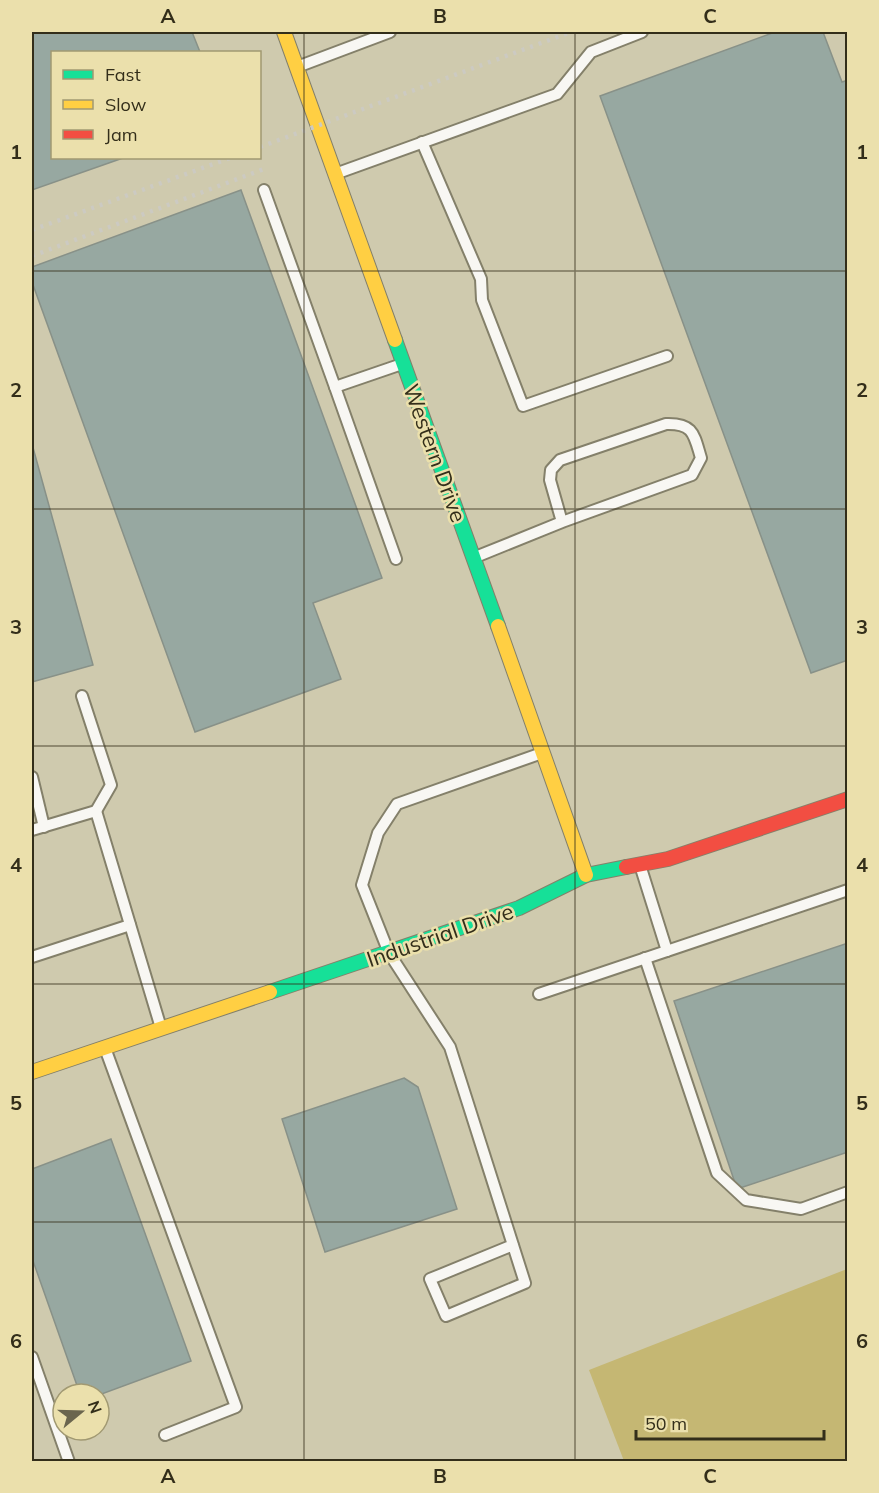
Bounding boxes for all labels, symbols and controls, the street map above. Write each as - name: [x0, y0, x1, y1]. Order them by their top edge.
- text: A: [161, 3, 176, 28]
- text: B: [433, 3, 447, 28]
- text: C: [703, 3, 717, 28]
- legend: [51, 51, 261, 159]
- text: Fast: [105, 63, 141, 86]
- text: Slow: [105, 93, 147, 116]
- text: Jam: [105, 123, 138, 146]
- text: 1: [10, 139, 22, 164]
- text: 1: [856, 139, 868, 164]
- text: 2: [10, 377, 22, 402]
- text: 2: [856, 377, 868, 402]
- street label: Western Drive: [397, 380, 473, 526]
- text: 3: [10, 614, 22, 639]
- text: 3: [856, 614, 868, 639]
- text: 4: [10, 852, 22, 877]
- text: 4: [856, 852, 868, 877]
- street label: Industrial Drive: [363, 897, 517, 973]
- text: 5: [10, 1090, 22, 1115]
- text: 5: [856, 1090, 868, 1115]
- text: 6: [10, 1328, 22, 1353]
- text: 6: [856, 1328, 868, 1353]
- north arrow: [51, 1382, 111, 1442]
- text: N: [84, 1398, 107, 1416]
- scale bar: [636, 1403, 824, 1441]
- text: 50 m: [645, 1412, 687, 1435]
- text: A: [161, 1463, 176, 1488]
- text: B: [433, 1463, 447, 1488]
- text: C: [703, 1463, 717, 1488]

